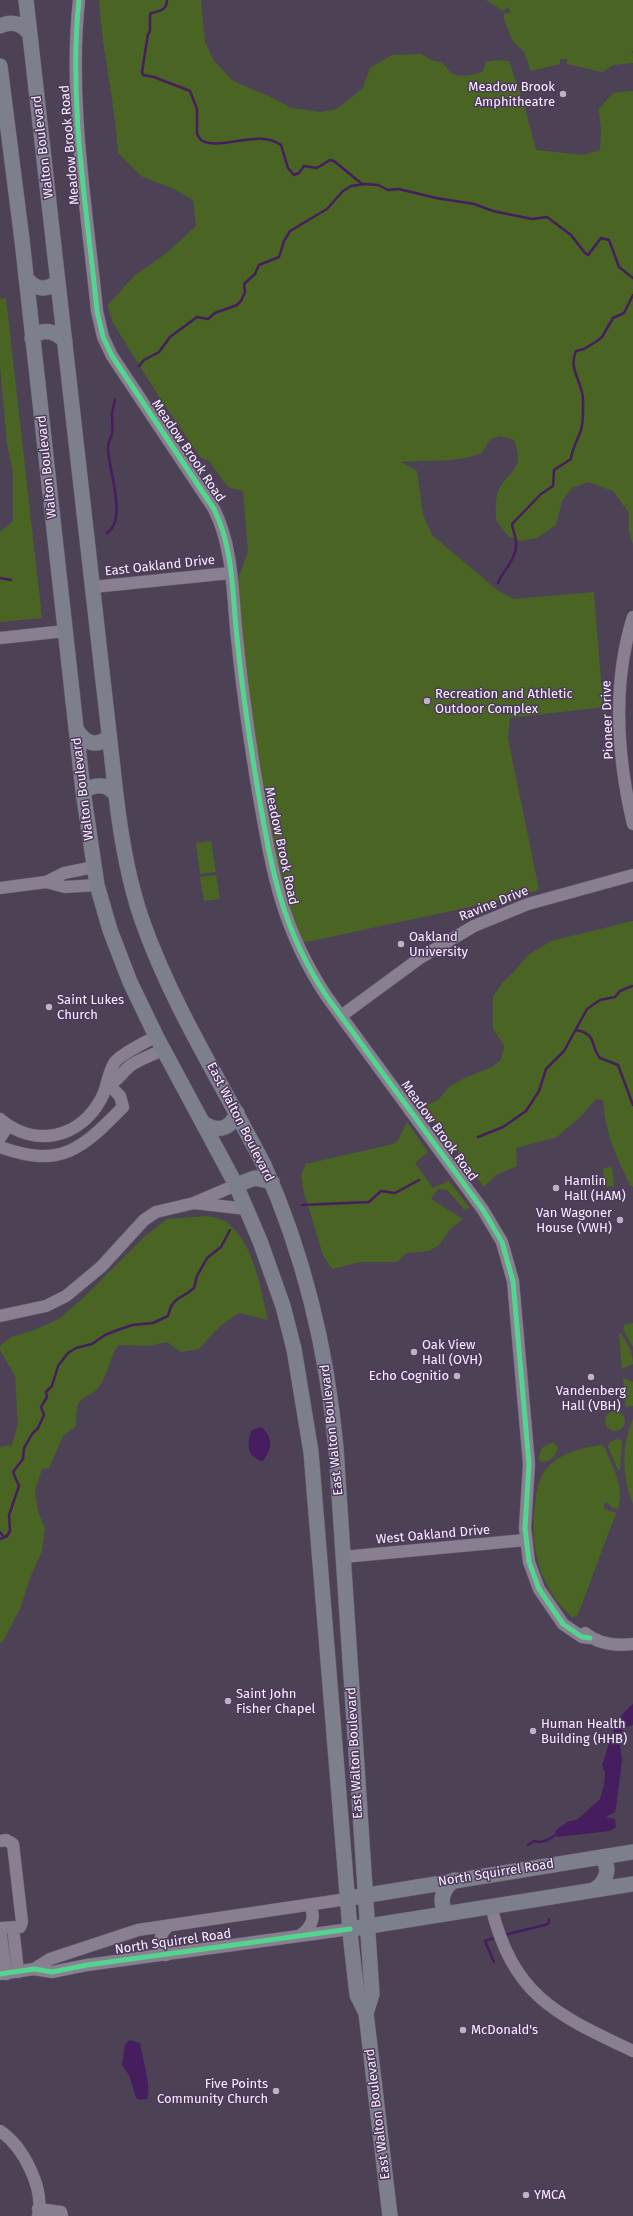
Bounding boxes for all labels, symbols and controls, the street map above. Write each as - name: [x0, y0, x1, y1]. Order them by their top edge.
- place label: Meadow Brook Amphitheatre: [468, 79, 555, 110]
- street label: Meadow Brook Road: [57, 85, 83, 205]
- marker: Meadow Brook Amphitheatre: [558, 89, 568, 99]
- street label: Walton Boulevard: [29, 95, 57, 199]
- street label: Meadow Brook Road: [148, 397, 228, 505]
- street label: Walton Boulevard: [34, 415, 60, 519]
- street label: East Oakland Drive: [104, 552, 216, 580]
- street label: Pioneer Drive: [599, 680, 617, 760]
- place label: Recreation and Athletic Outdoor Complex: [435, 686, 573, 717]
- marker: Recreation and Athletic Outdoor Complex: [422, 696, 432, 706]
- street label: Walton Boulevard: [69, 737, 97, 841]
- street label: Meadow Brook Road: [261, 786, 301, 906]
- street label: Ravine Drive: [457, 883, 531, 925]
- place label: Oakland University: [409, 929, 468, 960]
- marker: Oakland University: [396, 939, 406, 949]
- place label: Saint Lukes Church: [57, 992, 124, 1023]
- marker: Saint Lukes Church: [44, 1002, 54, 1012]
- street label: East Walton Boulevard: [203, 1060, 277, 1184]
- street label: Meadow Brook Road: [397, 1078, 481, 1184]
- place label: Hamlin Hall (HAM): [564, 1173, 626, 1204]
- marker: Hamlin Hall (HAM): [551, 1183, 561, 1193]
- place label: Van Wagoner House (VWH): [536, 1205, 612, 1236]
- marker: Van Wagoner House (VWH): [615, 1215, 625, 1225]
- place label: Oak View Hall (OVH): [422, 1337, 482, 1368]
- marker: Oak View Hall (OVH): [409, 1347, 419, 1357]
- street label: East Walton Boulevard: [317, 1364, 347, 1496]
- place label: Echo Cognitio: [369, 1368, 449, 1384]
- marker: Echo Cognitio: [452, 1371, 462, 1381]
- marker: Vandenberg Hall (VBH): [586, 1372, 596, 1382]
- place label: Vandenberg Hall (VBH): [556, 1383, 626, 1414]
- street label: West Oakland Drive: [375, 1522, 491, 1548]
- place label: Saint John Fisher Chapel: [236, 1686, 315, 1717]
- street label: East Walton Boulevard: [344, 1687, 366, 1819]
- marker: Saint John Fisher Chapel: [223, 1696, 233, 1706]
- place label: Human Health Building (HHB): [541, 1716, 627, 1747]
- marker: Human Health Building (HHB): [528, 1726, 538, 1736]
- street label: North Squirrel Road: [437, 1856, 555, 1890]
- street label: North Squirrel Road: [114, 1926, 232, 1958]
- place label: McDonald's: [471, 2022, 538, 2038]
- marker: McDonald's: [458, 2025, 468, 2035]
- street label: East Walton Boulevard: [362, 2048, 394, 2180]
- place label: Five Points Community Church: [157, 2076, 268, 2107]
- marker: Five Points Community Church: [271, 2086, 281, 2096]
- place label: YMCA: [534, 2187, 566, 2203]
- marker: YMCA: [521, 2190, 531, 2200]

